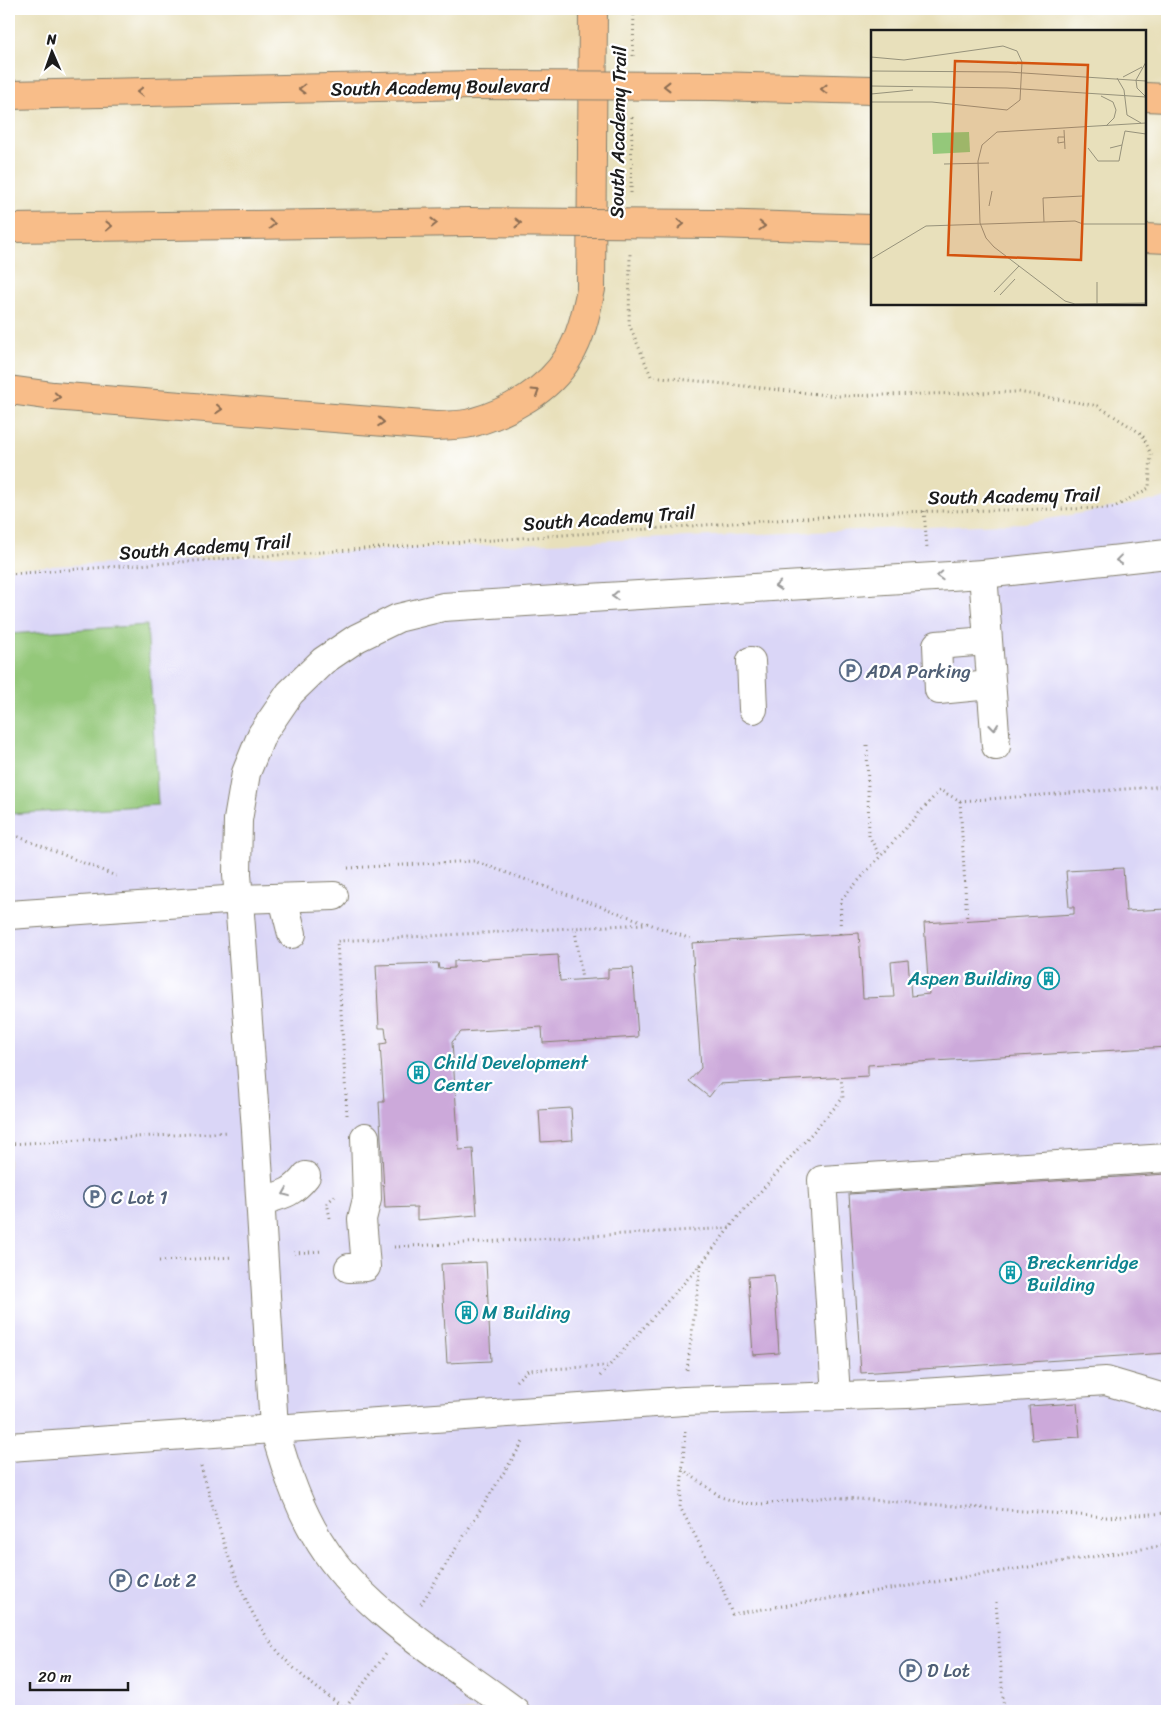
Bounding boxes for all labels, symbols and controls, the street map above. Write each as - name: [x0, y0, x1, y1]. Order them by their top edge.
- text: N: [45, 27, 57, 52]
- north arrow: [28, 28, 78, 78]
- inset map: [871, 30, 1146, 305]
- street label: South Academy Trail: [600, 45, 636, 218]
- street label: South Academy Boulevard: [330, 69, 552, 105]
- one-way arrow: [662, 81, 670, 91]
- one-way arrow: [298, 84, 306, 94]
- one-way arrow: [819, 84, 827, 94]
- one-way arrow: [135, 87, 143, 97]
- one-way arrow: [431, 218, 439, 228]
- one-way arrow: [515, 218, 523, 228]
- one-way arrow: [268, 219, 276, 230]
- one-way arrow: [678, 219, 685, 229]
- one-way arrow: [759, 220, 767, 231]
- one-way arrow: [106, 221, 114, 231]
- one-way arrow: [530, 388, 539, 398]
- one-way arrow: [53, 391, 61, 402]
- one-way arrow: [215, 404, 223, 415]
- one-way arrow: [377, 416, 385, 427]
- street label: South Academy Trail: [928, 478, 1101, 514]
- street label: South Academy Trail: [522, 495, 697, 540]
- street label: South Academy Trail: [118, 524, 293, 569]
- one-way arrow: [1115, 554, 1123, 565]
- one-way arrow: [935, 571, 943, 582]
- one-way arrow: [773, 581, 781, 592]
- one-way arrow: [611, 591, 619, 602]
- place label: ADA Parking: [865, 655, 971, 688]
- parking icon: ADA Parking: [838, 659, 862, 683]
- one-way arrow: [988, 723, 999, 731]
- place label: Aspen Building: [907, 962, 1032, 995]
- building icon: Aspen Building: [1036, 966, 1060, 990]
- place label: Child Development Center: [434, 1046, 589, 1101]
- building icon: Child Development Center: [406, 1061, 430, 1085]
- place label: C Lot 1: [111, 1181, 168, 1214]
- parking icon: C Lot 1: [83, 1185, 107, 1209]
- one-way arrow: [282, 1187, 291, 1197]
- place label: Breckenridge Building: [1027, 1246, 1139, 1301]
- building icon: Breckenridge Building: [999, 1261, 1023, 1285]
- place label: M Building: [482, 1296, 571, 1329]
- building icon: M Building: [454, 1300, 478, 1324]
- place label: C Lot 2: [137, 1564, 196, 1597]
- parking icon: C Lot 2: [109, 1568, 133, 1592]
- place label: D Lot: [927, 1654, 970, 1687]
- parking icon: D Lot: [899, 1658, 923, 1682]
- scale bar: [30, 1660, 128, 1692]
- text: 20 m: [38, 1664, 72, 1690]

